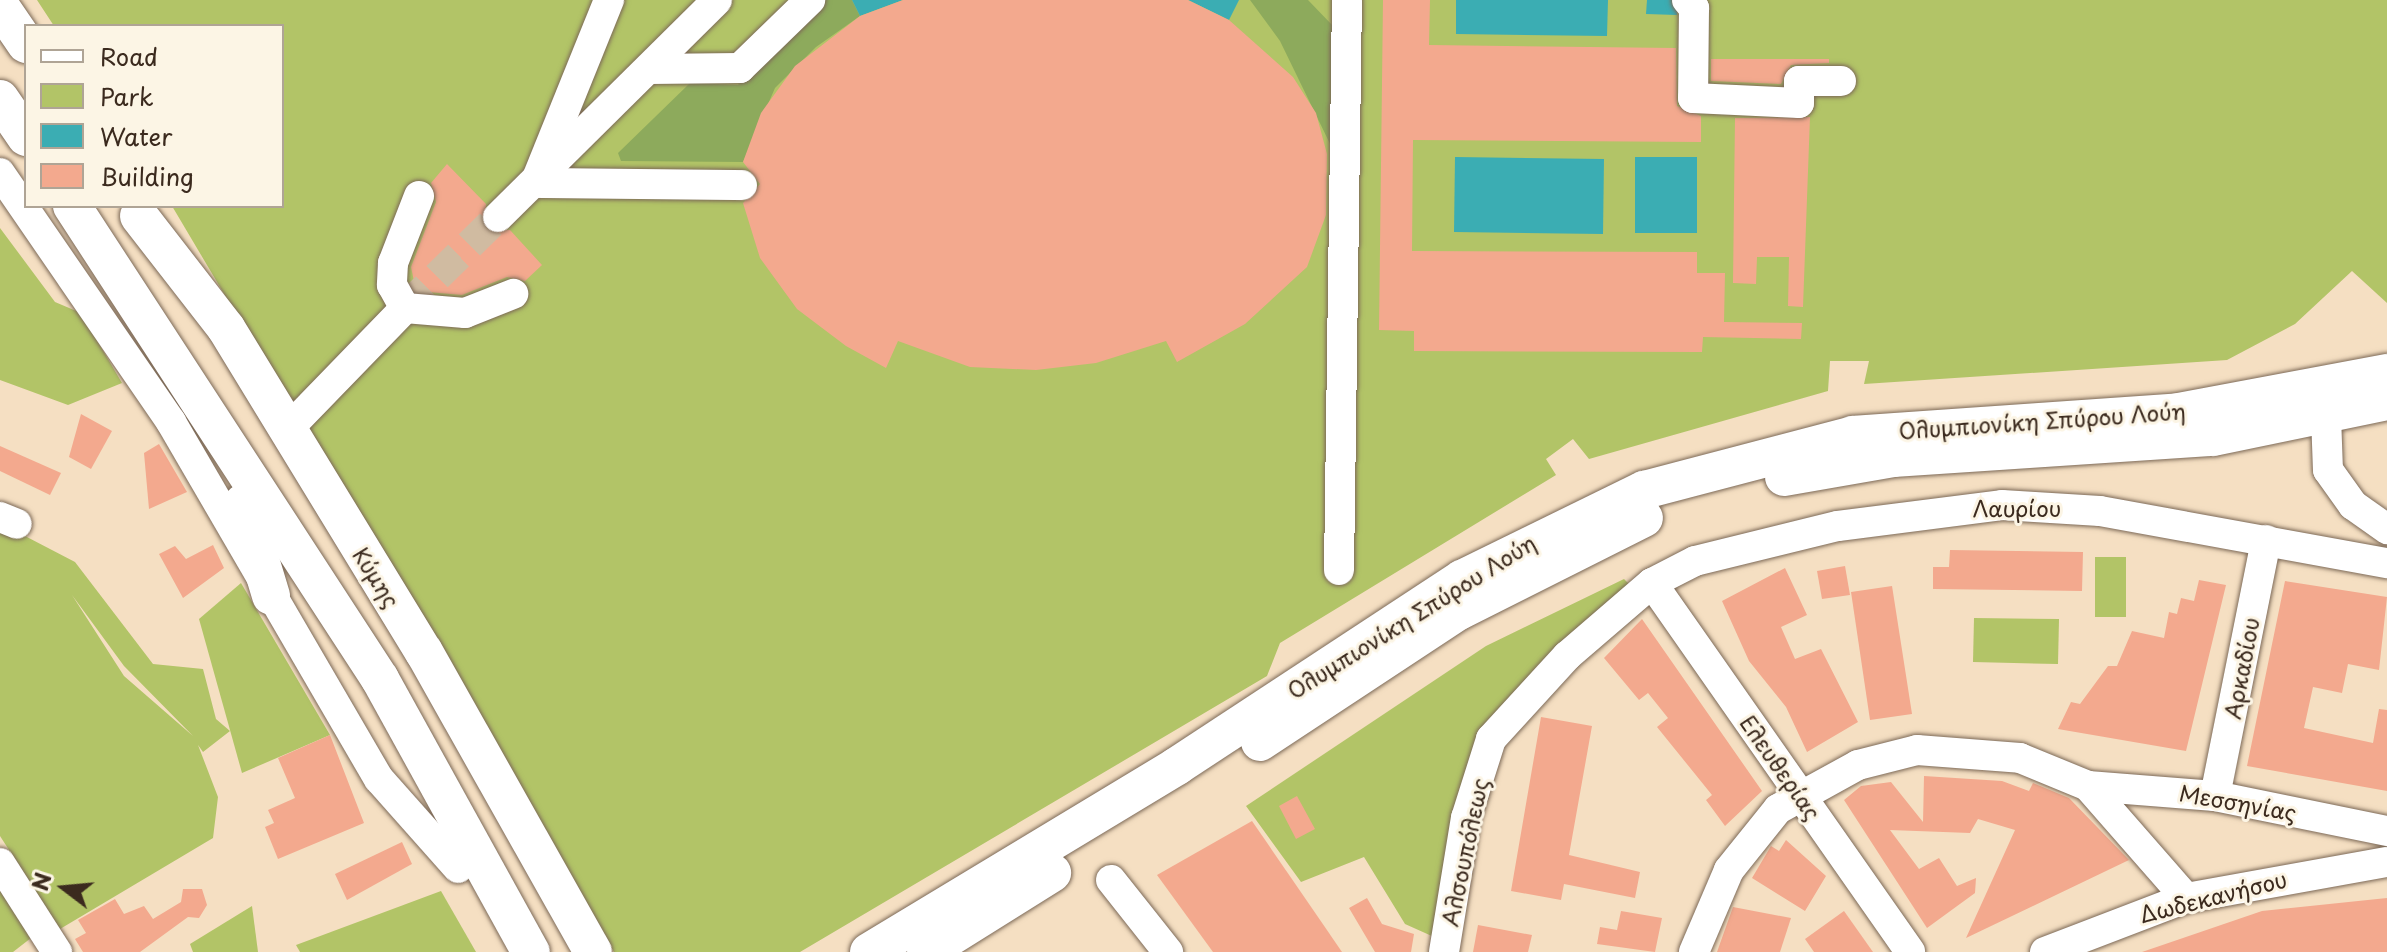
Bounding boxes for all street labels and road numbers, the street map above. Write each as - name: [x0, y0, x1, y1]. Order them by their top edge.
- street label: Ολυμπιονίκη Σπύρου Λούη: [1898, 397, 2186, 443]
- street label: Λαυρίου: [1973, 495, 2061, 521]
- street label: Ολυμπιονίκη Σπύρου Λούη: [1283, 529, 1539, 703]
- street label: Κύμης: [348, 542, 406, 612]
- street label: Αρκαδίου: [2218, 615, 2264, 721]
- street label: Ελευθερίας: [1735, 710, 1827, 824]
- street label: Αλσουπόλεως: [1435, 775, 1493, 929]
- street label: Μεσσηνίας: [2177, 779, 2299, 825]
- street label: Δωδεκανήσου: [2137, 865, 2289, 927]

